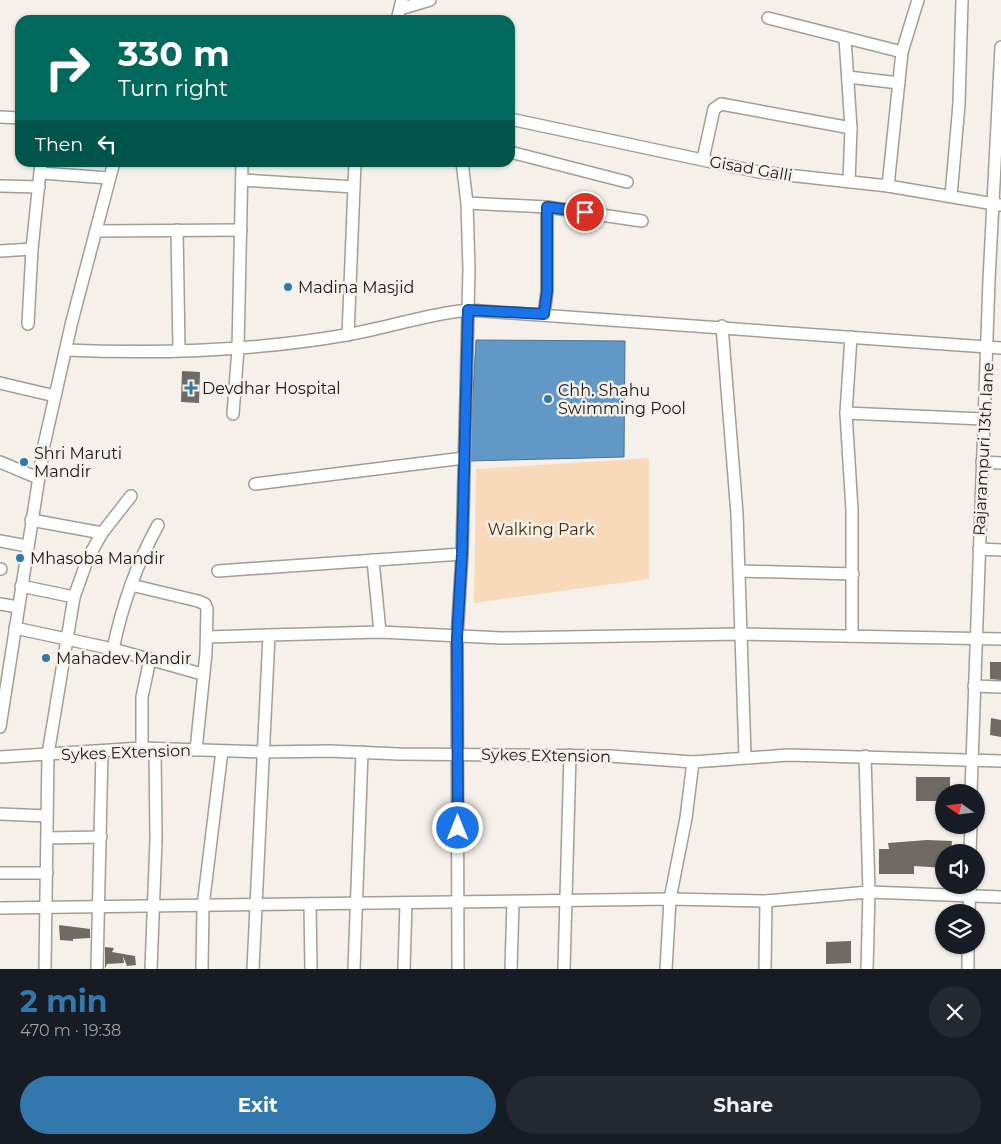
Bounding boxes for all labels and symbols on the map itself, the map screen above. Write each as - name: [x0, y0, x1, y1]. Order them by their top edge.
- street label: Gisad Galli: [708, 152, 794, 185]
- pin: [564, 191, 606, 233]
- place label: Madina Masjid: [298, 278, 414, 297]
- marker: Madina Masjid: [282, 281, 294, 293]
- street label: Rajarampuri 13th lane: [969, 362, 998, 536]
- place label: Devdhar Hospital: [202, 379, 341, 398]
- marker: Devdhar Hospital: [184, 381, 198, 395]
- place label: Chh. Shahu Swimming Pool: [558, 381, 686, 418]
- marker: Chh. Shahu Swimming Pool: [542, 393, 554, 405]
- place label: Shri Maruti Mandir: [34, 444, 122, 481]
- marker: Shri Maruti Mandir: [18, 456, 30, 468]
- park label: Walking Park: [487, 520, 595, 539]
- place label: Mhasoba Mandir: [30, 549, 165, 568]
- marker: Mhasoba Mandir: [14, 552, 26, 564]
- place label: Mahadev Mandir: [56, 649, 191, 668]
- marker: Mahadev Mandir: [40, 652, 52, 664]
- street label: Sykes EXtension: [61, 741, 191, 764]
- street label: Sykes EXtension: [481, 745, 611, 766]
- north arrow: [935, 784, 985, 834]
- position arrow: [431, 801, 483, 853]

